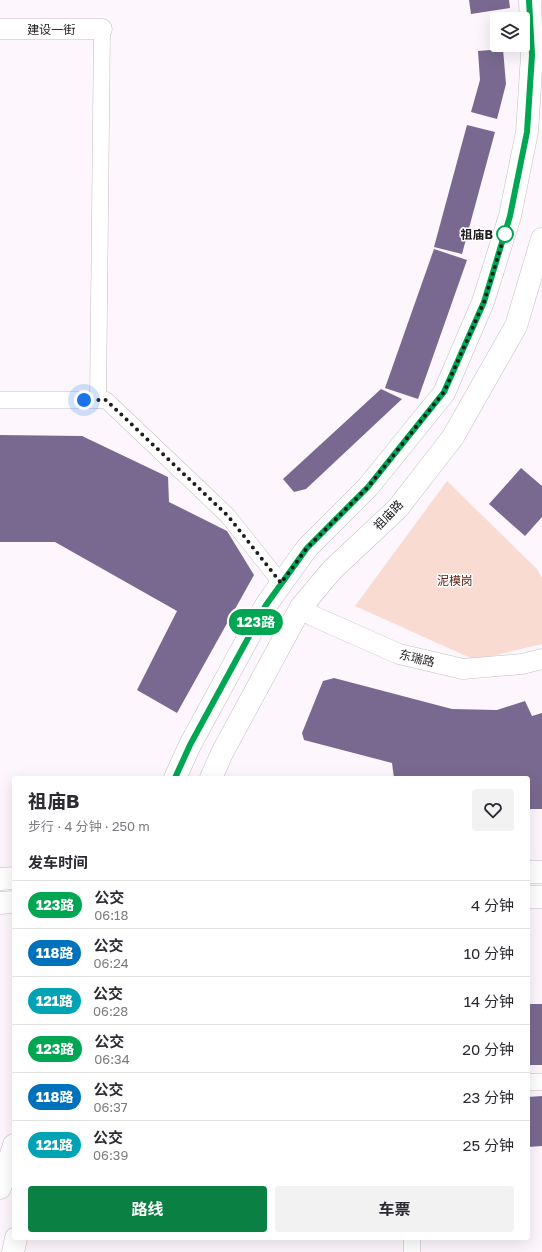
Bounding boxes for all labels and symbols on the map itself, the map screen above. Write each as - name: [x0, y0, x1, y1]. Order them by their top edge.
- street label: 建设一街: [27, 22, 75, 37]
- marker: 祖庙B: [496, 225, 514, 243]
- place label: 祖庙B: [461, 227, 494, 242]
- your location: [74, 390, 94, 410]
- street label: 祖庙路: [370, 497, 406, 533]
- park label: 泥模岗: [437, 573, 473, 588]
- line badge: 123路: [228, 609, 284, 635]
- street label: 东瑞路: [398, 646, 436, 670]

